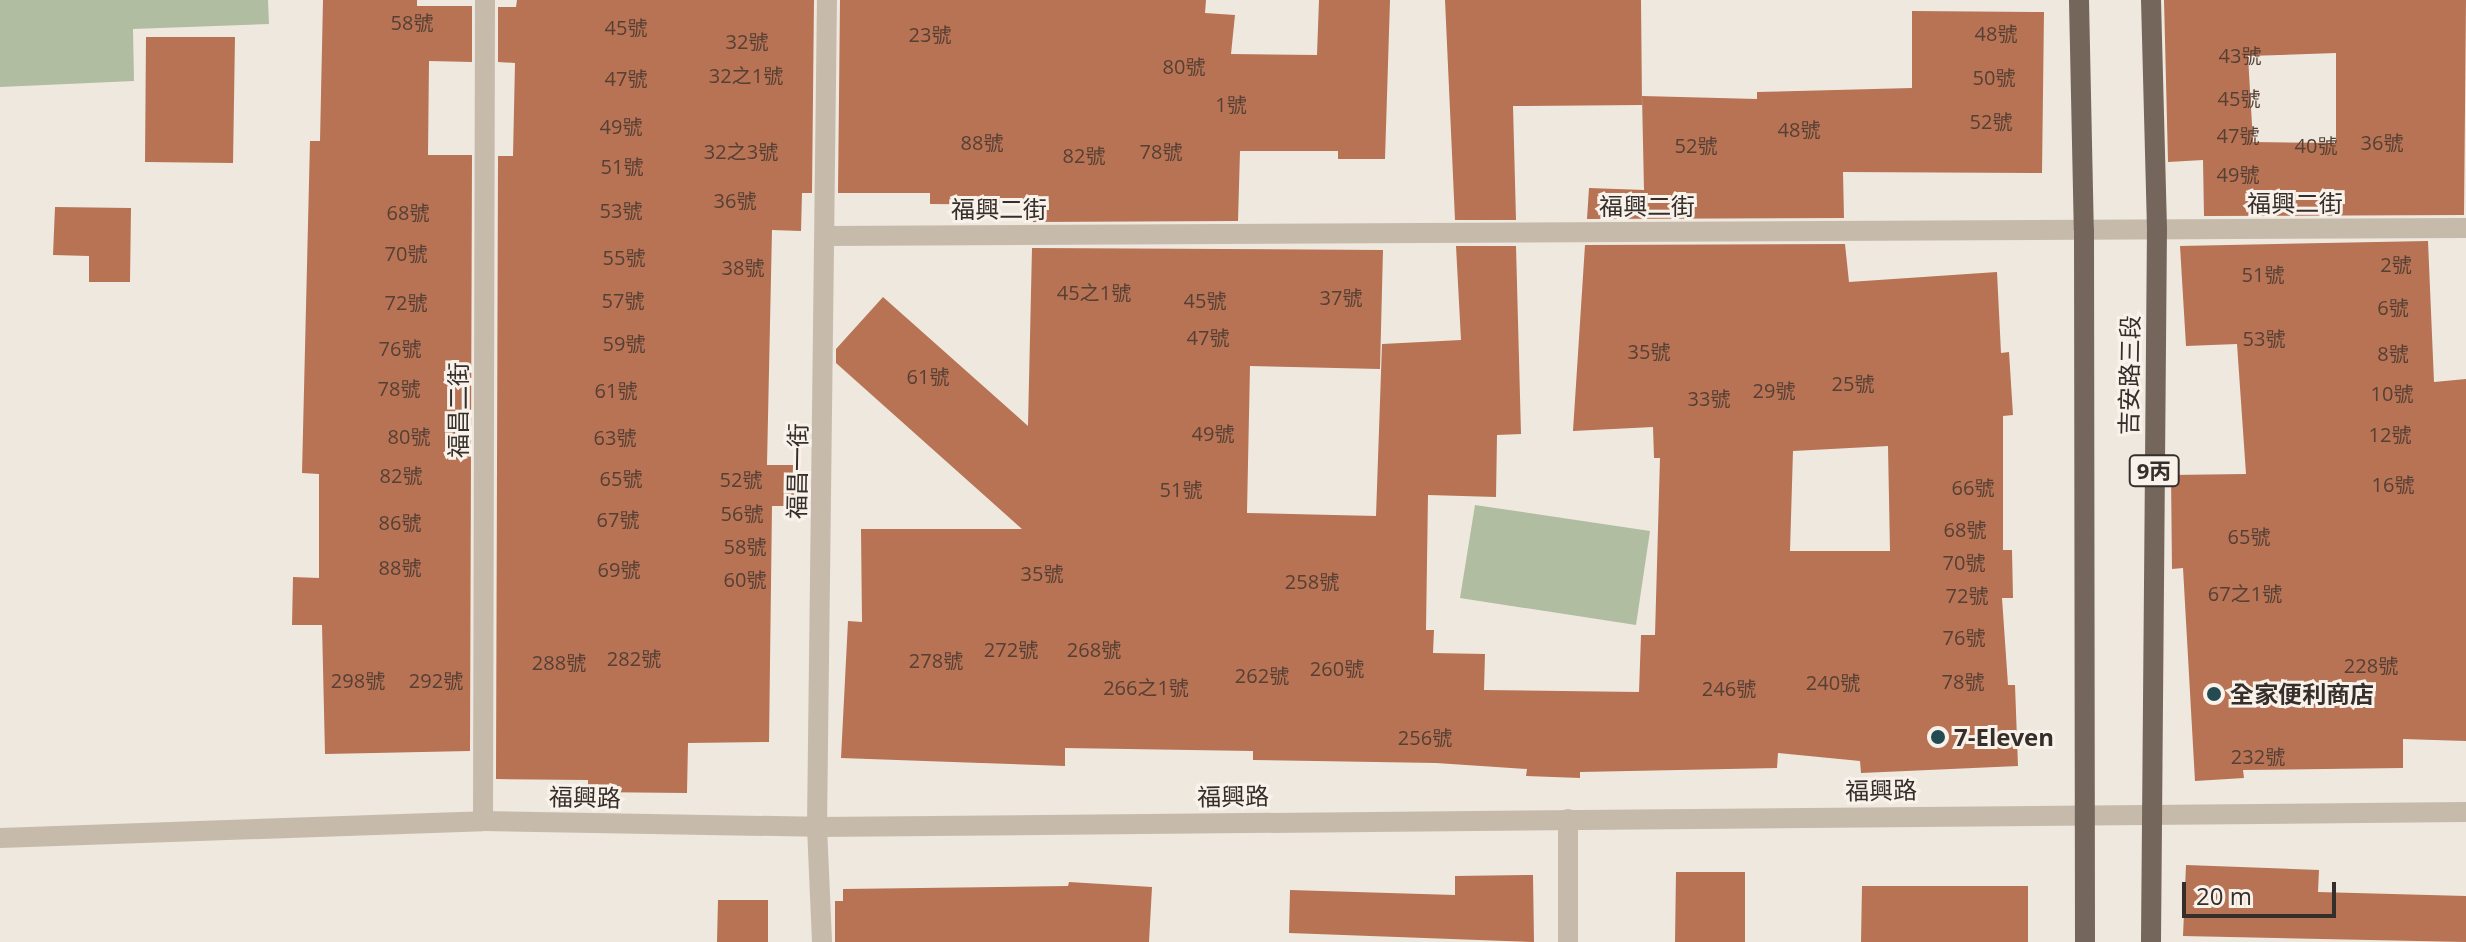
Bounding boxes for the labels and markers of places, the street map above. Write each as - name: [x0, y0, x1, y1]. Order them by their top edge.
- place label: 全家便利商店: [2230, 680, 2374, 708]
- marker: 全家便利商店: [2205, 685, 2223, 703]
- place label: 7-Eleven: [1954, 723, 2054, 751]
- marker: 7-Eleven: [1929, 728, 1947, 746]

